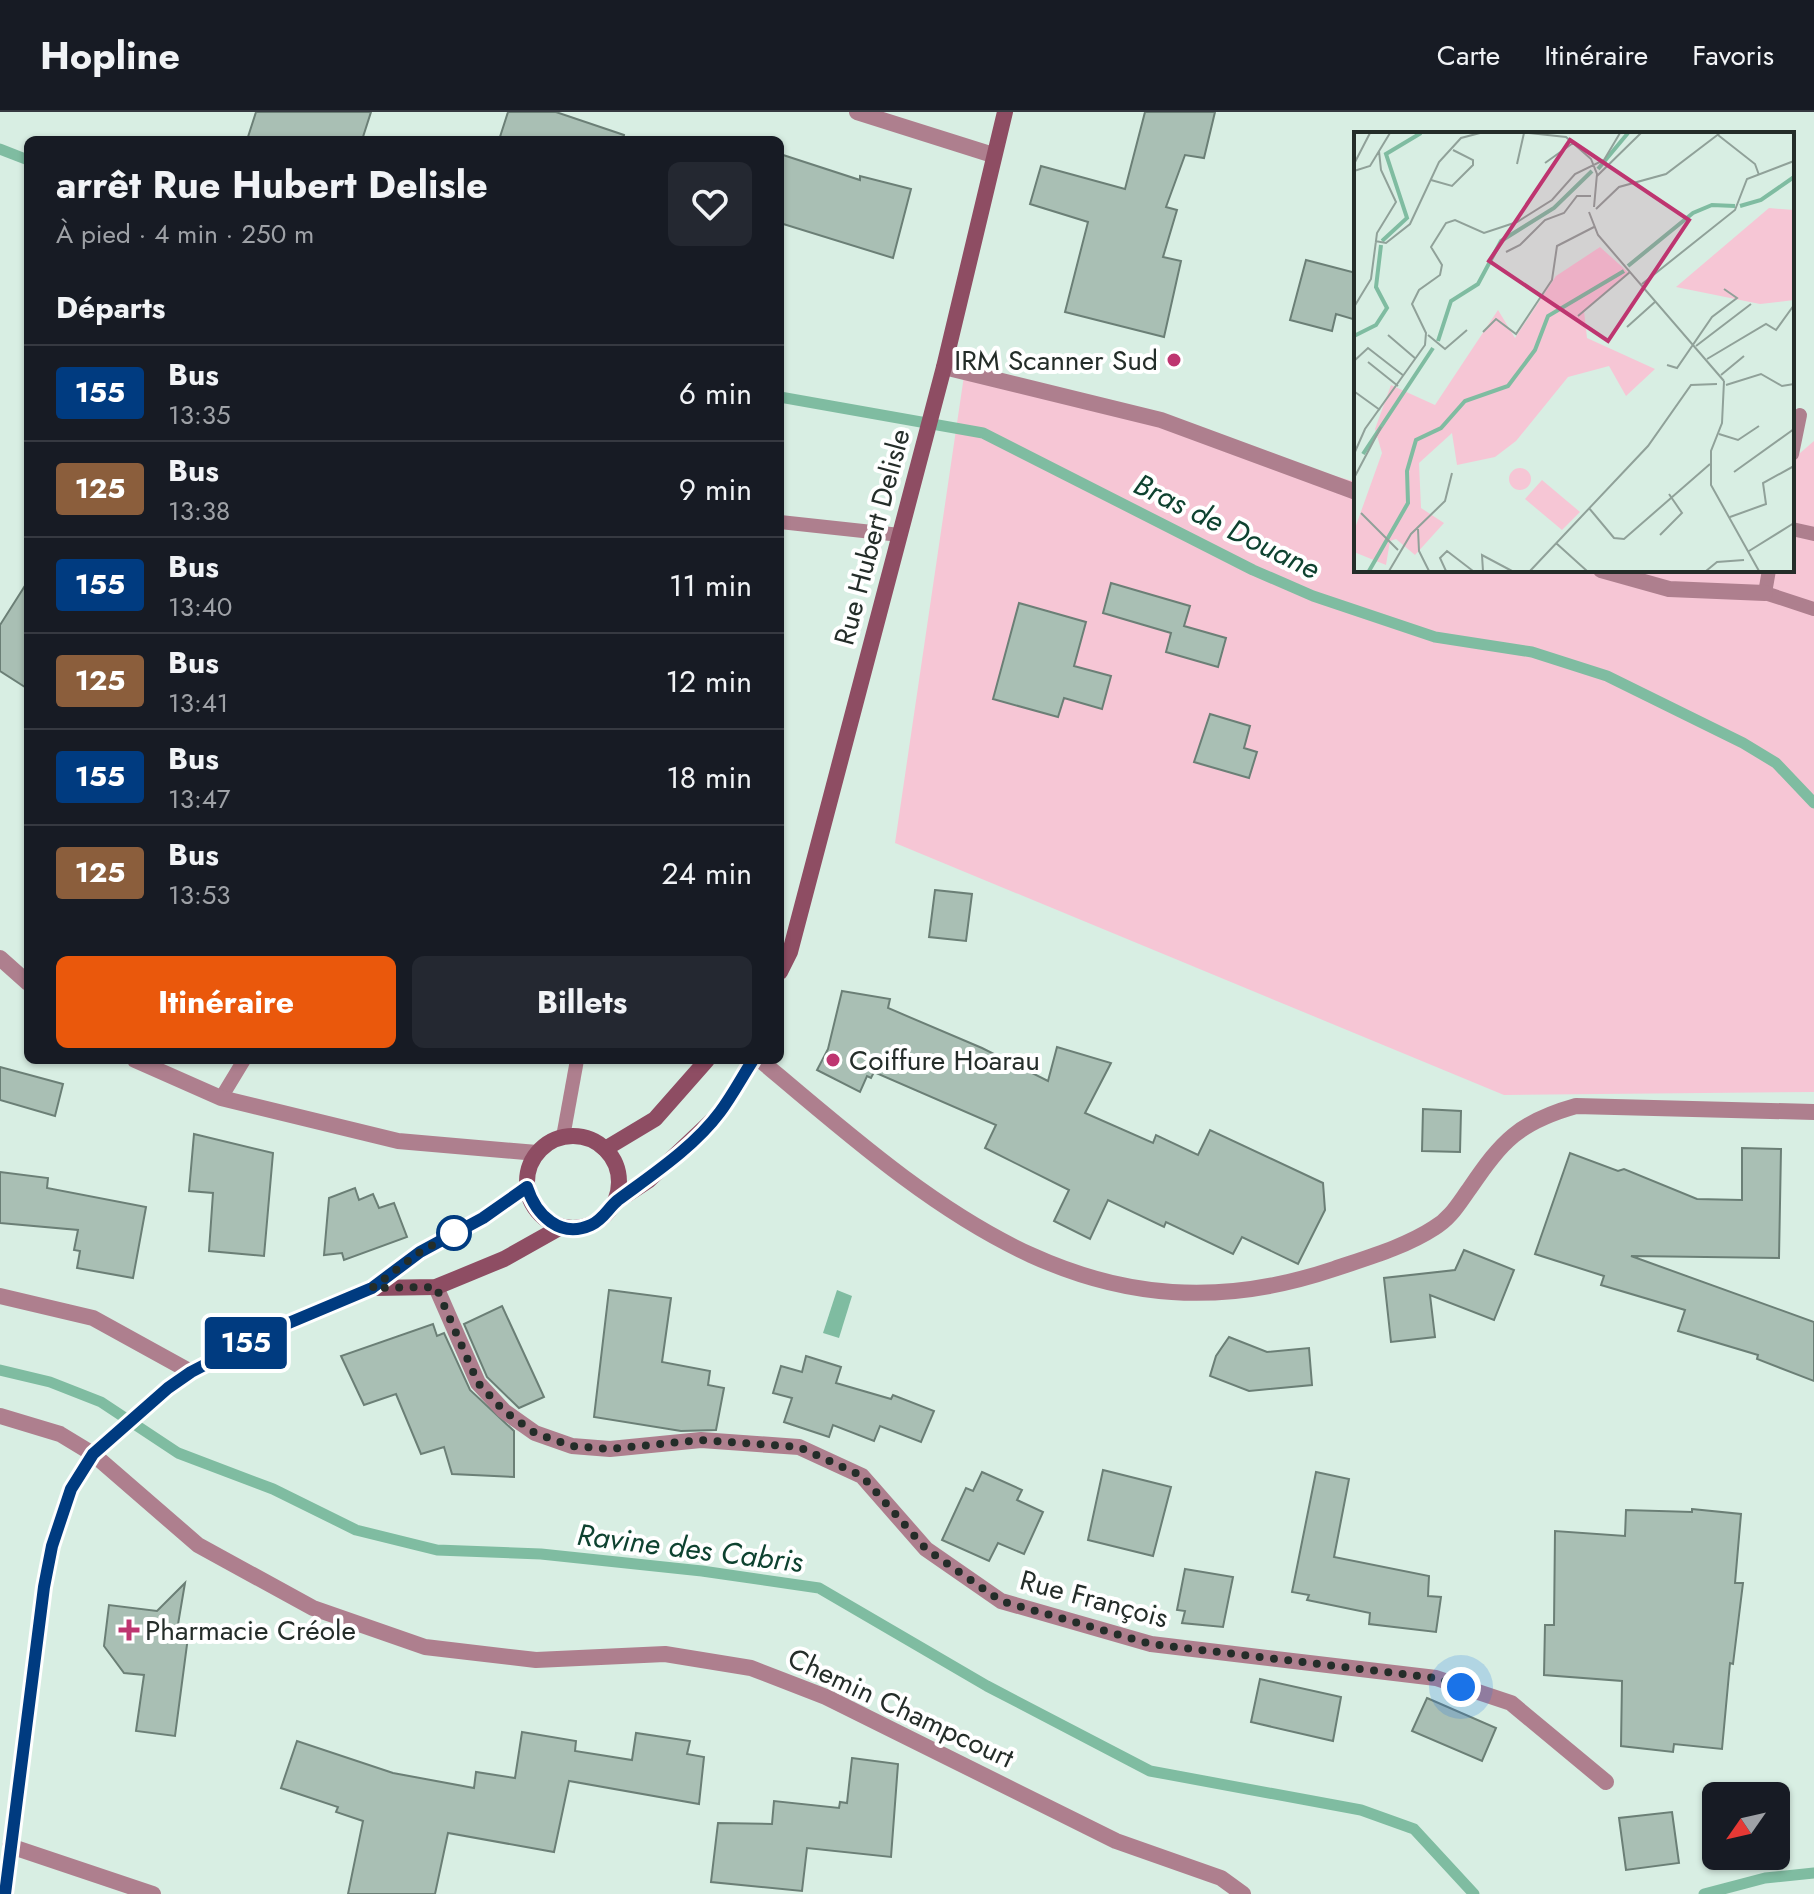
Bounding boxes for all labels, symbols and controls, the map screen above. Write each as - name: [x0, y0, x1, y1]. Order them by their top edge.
- text: Hopline: [40, 28, 180, 83]
- text: Carte: [1437, 35, 1500, 76]
- text: Itinéraire: [1544, 35, 1648, 76]
- text: Favoris: [1692, 35, 1774, 76]
- inset map: [1354, 132, 1794, 572]
- text: arrêt Rue Hubert Delisle: [56, 157, 488, 212]
- button: heart: [668, 162, 752, 246]
- text: À pied · 4 min · 250 m: [56, 215, 314, 253]
- text: Départs: [56, 286, 165, 329]
- place label: IRM Scanner Sud: [954, 340, 1158, 381]
- marker: IRM Scanner Sud: [1165, 351, 1183, 369]
- text: Bus: [168, 353, 219, 396]
- text: 155: [75, 372, 125, 413]
- text: 6 min: [679, 372, 752, 415]
- text: 13:35: [168, 396, 231, 434]
- street label: Rue Hubert Delisle: [823, 424, 921, 650]
- text: Bus: [168, 449, 219, 492]
- water label: Bras de Douane: [1127, 462, 1327, 590]
- text: 125: [75, 468, 125, 509]
- text: 9 min: [679, 468, 752, 511]
- text: 13:38: [168, 492, 230, 530]
- text: Bus: [168, 545, 219, 588]
- text: 155: [75, 564, 125, 605]
- text: 11 min: [669, 564, 752, 607]
- text: 13:40: [168, 588, 232, 626]
- text: Bus: [168, 641, 219, 684]
- text: 125: [75, 660, 125, 701]
- text: 12 min: [665, 660, 752, 703]
- text: 13:41: [168, 684, 229, 722]
- text: Bus: [168, 737, 219, 780]
- text: 155: [75, 756, 125, 797]
- text: 18 min: [666, 756, 752, 799]
- text: 13:47: [168, 780, 231, 818]
- text: Bus: [168, 833, 219, 876]
- text: 125: [75, 852, 125, 893]
- text: 24 min: [661, 852, 752, 895]
- text: 13:53: [168, 876, 231, 914]
- button: Itinéraire: [56, 956, 396, 1048]
- button: Billets: [412, 956, 752, 1048]
- place label: Coiffure Hoarau: [849, 1040, 1040, 1081]
- marker: Coiffure Hoarau: [824, 1051, 842, 1069]
- unlabelled marker: [437, 1216, 471, 1250]
- line badge: 155: [200, 1317, 292, 1369]
- text: 155: [221, 1322, 271, 1363]
- water label: Ravine des Cabris: [575, 1513, 806, 1583]
- street label: Rue François: [1015, 1560, 1173, 1638]
- place label: Pharmacie Créole: [145, 1610, 356, 1651]
- marker: Pharmacie Créole: [120, 1621, 138, 1639]
- street label: Chemin Champcourt: [781, 1638, 1021, 1779]
- your location: [1441, 1667, 1481, 1707]
- north arrow: [1702, 1782, 1790, 1870]
- map controls: [1702, 1782, 1790, 1870]

